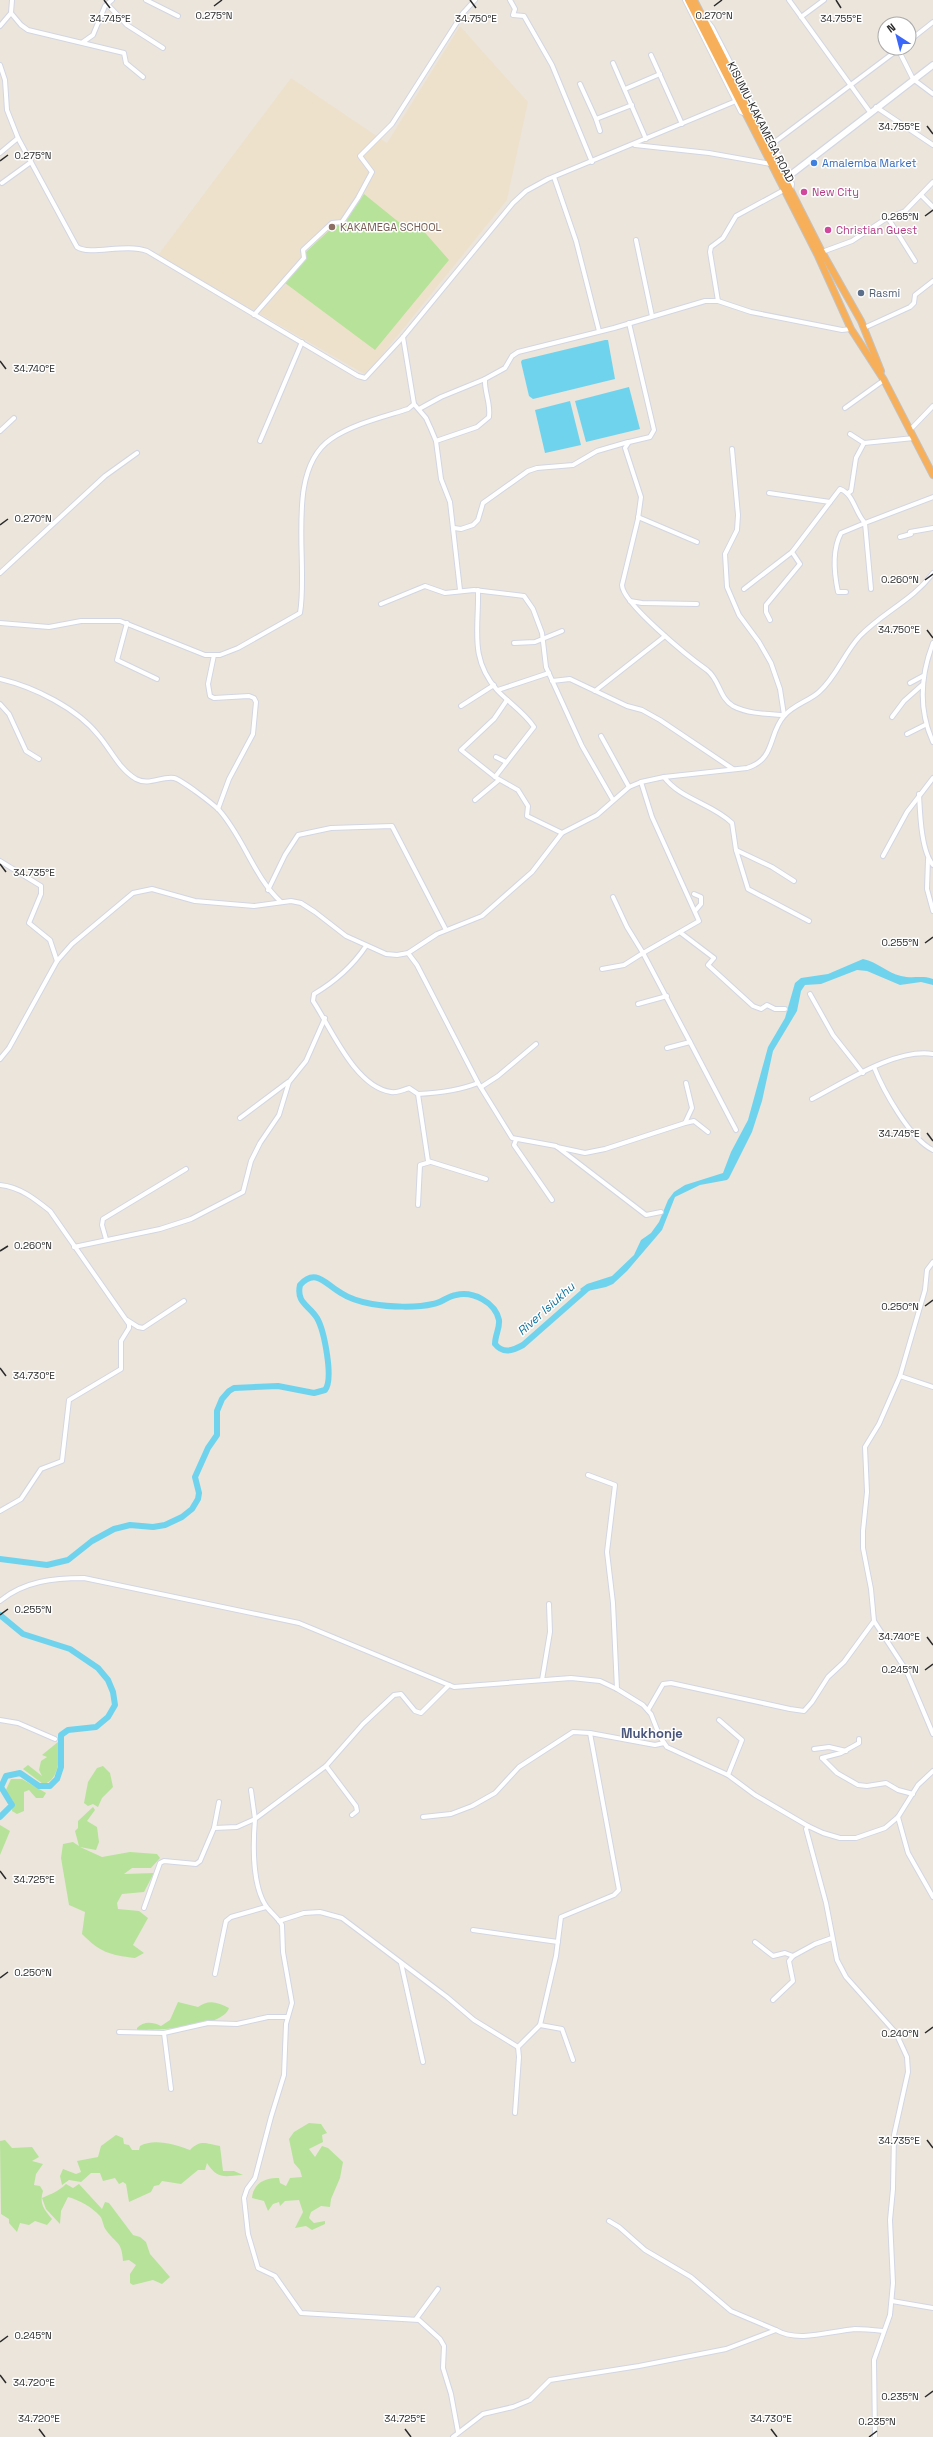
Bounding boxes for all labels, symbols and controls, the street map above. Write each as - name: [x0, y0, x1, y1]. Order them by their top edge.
- text: 0.275°N: [196, 9, 232, 22]
- text: 0.270°N: [695, 9, 733, 22]
- text: 34.745°E: [89, 12, 131, 25]
- text: 34.750°E: [455, 12, 497, 25]
- text: 34.755°E: [820, 12, 862, 25]
- north arrow: [877, 16, 917, 56]
- text: N: [884, 20, 898, 36]
- street label: KISUMU-KAKAMEGA ROAD: [724, 59, 798, 185]
- text: 34.755°E: [878, 120, 920, 133]
- text: 0.275°N: [15, 149, 51, 162]
- place label: Amalemba Market: [822, 156, 917, 170]
- marker: Amalemba Market: [809, 158, 819, 168]
- place label: New City: [812, 185, 859, 199]
- marker: New City: [799, 187, 809, 197]
- text: 0.265°N: [881, 210, 919, 223]
- place label: KAKAMEGA SCHOOL: [340, 220, 442, 234]
- marker: KAKAMEGA SCHOOL: [327, 222, 337, 232]
- place label: Christian Guest: [836, 223, 917, 237]
- marker: Christian Guest: [823, 225, 833, 235]
- place label: Rasmi: [869, 286, 900, 300]
- marker: Rasmi: [856, 288, 866, 298]
- text: 34.740°E: [13, 362, 55, 375]
- text: 0.270°N: [14, 512, 52, 525]
- text: 0.260°N: [881, 573, 919, 586]
- text: 34.750°E: [878, 623, 920, 636]
- text: 34.735°E: [13, 866, 55, 879]
- text: 0.255°N: [881, 936, 919, 949]
- text: 34.745°E: [878, 1127, 920, 1140]
- text: 0.260°N: [14, 1239, 52, 1252]
- water label: River Isiukhu: [514, 1279, 579, 1339]
- text: 0.250°N: [881, 1300, 919, 1313]
- text: 34.730°E: [13, 1369, 55, 1382]
- text: 0.255°N: [14, 1603, 52, 1616]
- text: 34.740°E: [878, 1630, 920, 1643]
- text: 0.245°N: [881, 1663, 919, 1676]
- district label: Mukhonje: [621, 1725, 683, 1742]
- text: 34.725°E: [13, 1873, 55, 1886]
- text: 0.250°N: [14, 1966, 52, 1979]
- text: 0.240°N: [881, 2027, 919, 2040]
- text: 34.735°E: [878, 2134, 920, 2147]
- text: 0.245°N: [14, 2329, 52, 2342]
- text: 34.720°E: [13, 2376, 55, 2389]
- text: 0.235°N: [881, 2390, 919, 2403]
- text: 34.720°E: [18, 2412, 60, 2425]
- text: 34.725°E: [384, 2412, 426, 2425]
- text: 34.730°E: [750, 2412, 792, 2425]
- text: 0.235°N: [858, 2415, 896, 2428]

